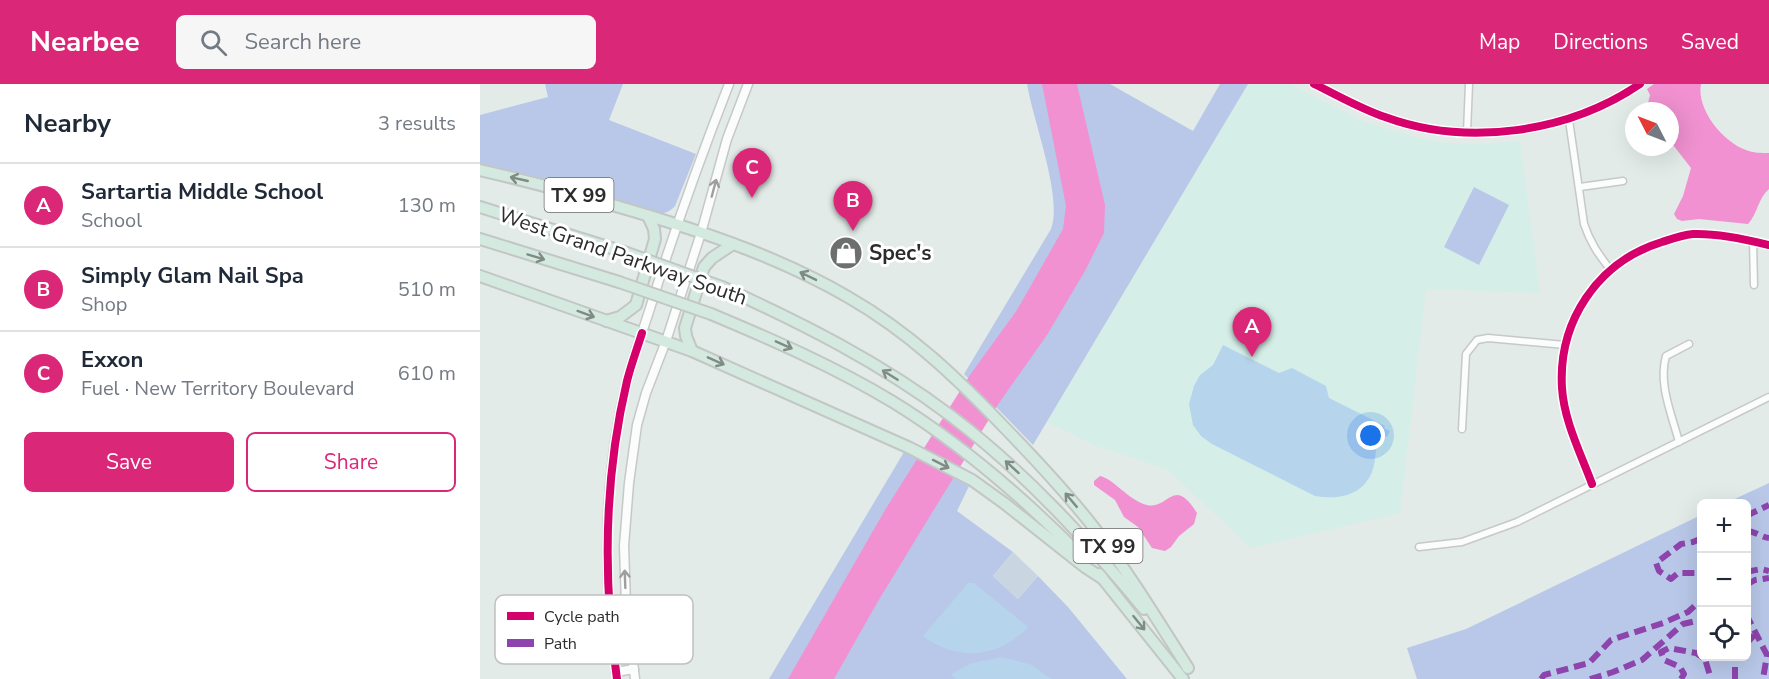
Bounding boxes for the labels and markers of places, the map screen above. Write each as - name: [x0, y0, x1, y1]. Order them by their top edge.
- pin: C: [732, 148, 772, 198]
- pin: B: [834, 182, 872, 231]
- shop icon: Spec's: [828, 235, 864, 271]
- place label: Spec's: [869, 239, 931, 267]
- pin: A: [1232, 308, 1272, 357]

